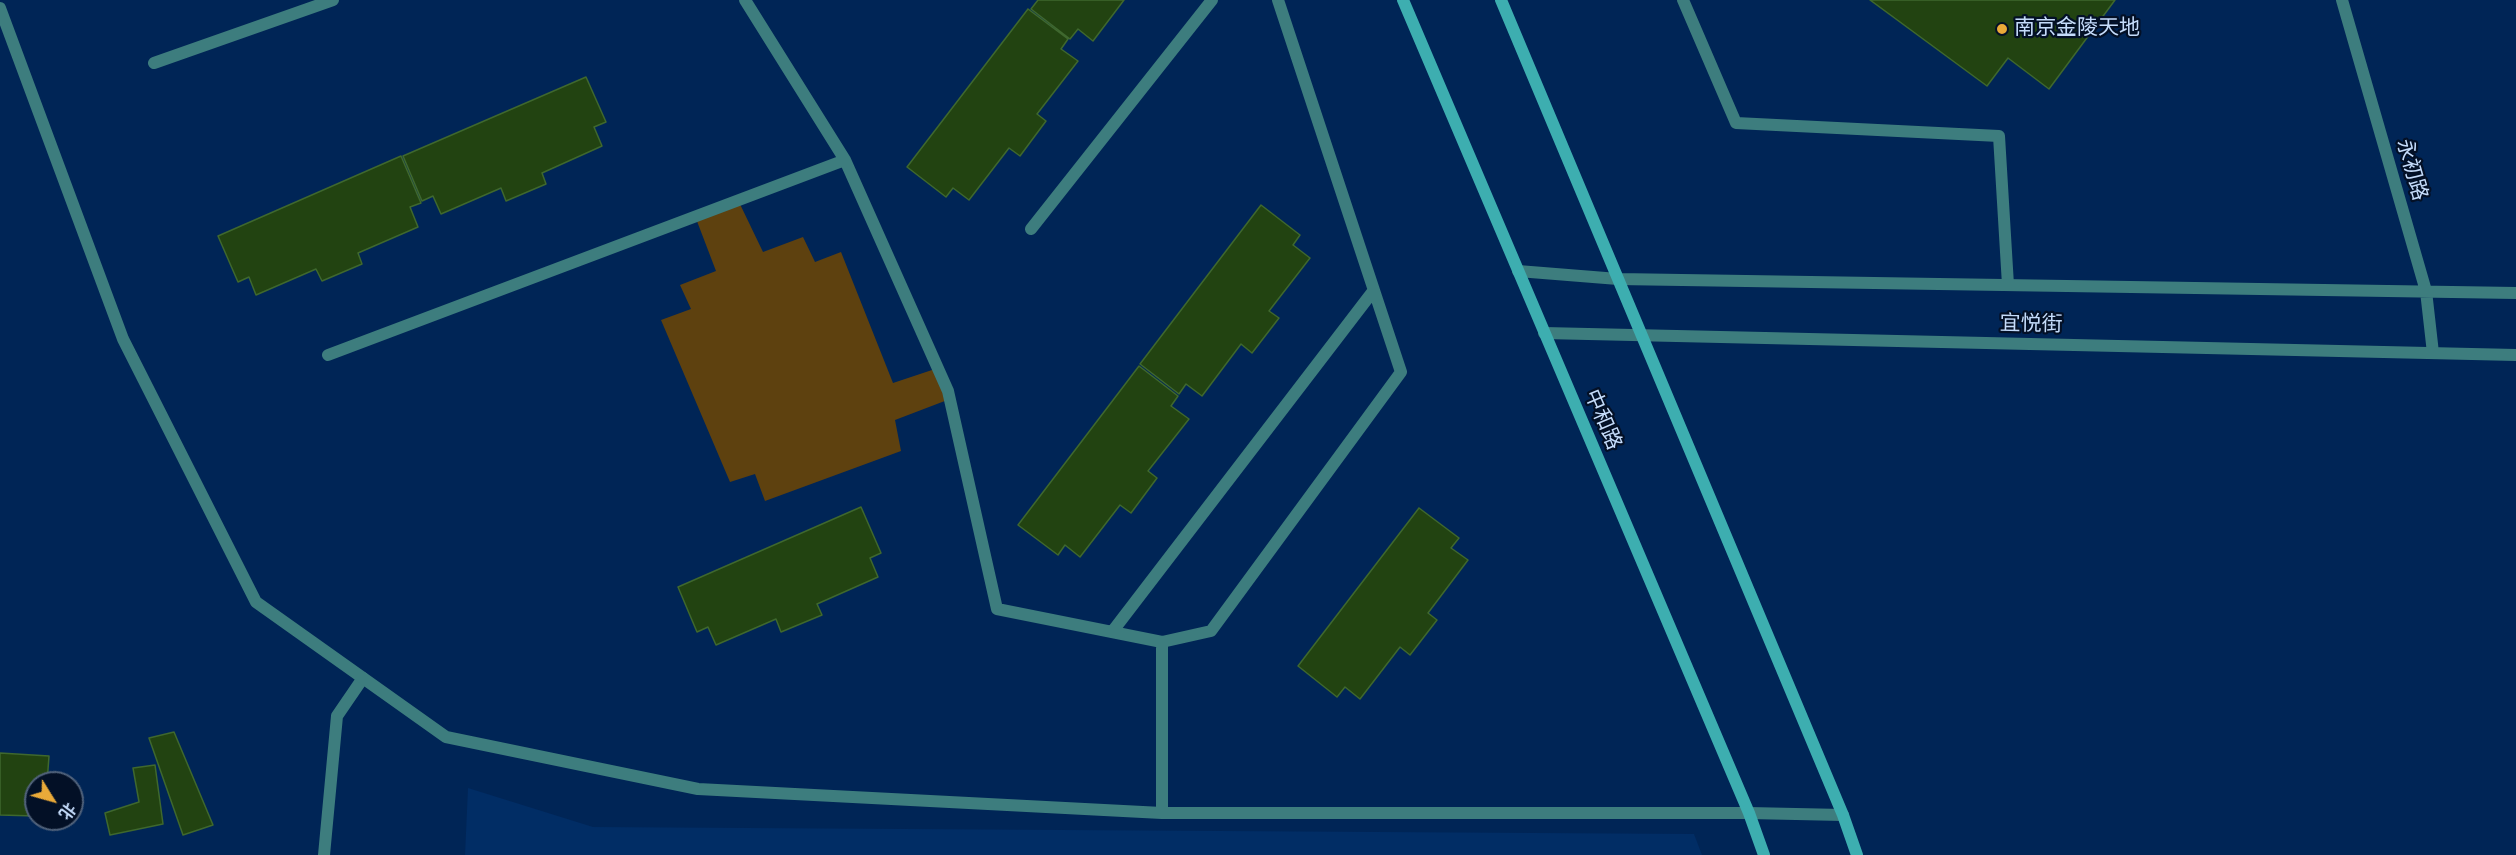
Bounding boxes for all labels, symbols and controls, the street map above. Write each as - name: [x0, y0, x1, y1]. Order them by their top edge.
- place label: 南京金陵天地: [2014, 16, 2140, 42]
- marker: 南京金陵天地: [1995, 22, 2009, 36]
- street label: 永初路: [2390, 136, 2432, 204]
- street label: 宜悦街: [1999, 312, 2063, 338]
- street label: 中和路: [1578, 386, 1626, 454]
- north arrow: [24, 771, 84, 831]
- text: 北: [55, 799, 80, 823]

